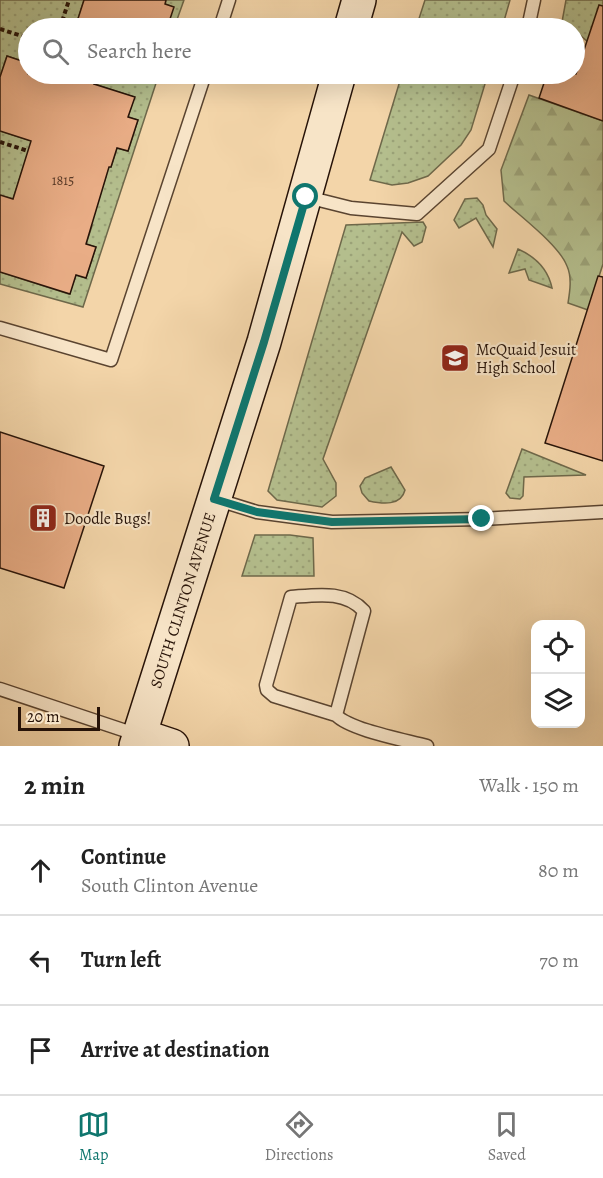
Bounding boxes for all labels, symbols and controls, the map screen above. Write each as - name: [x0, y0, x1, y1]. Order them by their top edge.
- search box: [18, 18, 585, 84]
- icon: search: [39, 35, 72, 68]
- text: Search here: [87, 36, 192, 66]
- house number: 1815: [52, 171, 74, 190]
- route start: [292, 183, 318, 209]
- place label: McQuaid Jesuit High School: [476, 339, 576, 379]
- school or university icon: McQuaid Jesuit High School: [439, 342, 471, 374]
- building icon: Doodle Bugs!: [27, 502, 59, 534]
- route end: [468, 505, 494, 531]
- place label: Doodle Bugs!: [64, 508, 151, 530]
- street label: SOUTH CLINTON AVENUE: [145, 510, 221, 691]
- map controls: [531, 620, 585, 728]
- button: locate: [531, 620, 585, 674]
- button: layers: [531, 674, 585, 728]
- scale bar: [18, 704, 100, 732]
- text: 20 m: [27, 706, 60, 728]
- text: 2 min: [24, 768, 85, 803]
- text: Walk · 150 m: [479, 772, 579, 799]
- text: Continue: [81, 842, 166, 872]
- icon: ahead: [24, 854, 57, 887]
- text: 80 m: [538, 857, 579, 884]
- text: South Clinton Avenue: [81, 872, 258, 899]
- icon: left: [24, 944, 57, 977]
- text: Turn left: [81, 945, 161, 975]
- text: 70 m: [539, 947, 579, 974]
- icon: arrive: [24, 1034, 57, 1067]
- text: Arrive at destination: [81, 1035, 270, 1065]
- tab: Map: [77, 1108, 110, 1166]
- tab: Directions: [265, 1108, 333, 1166]
- tab: Saved: [488, 1108, 526, 1166]

